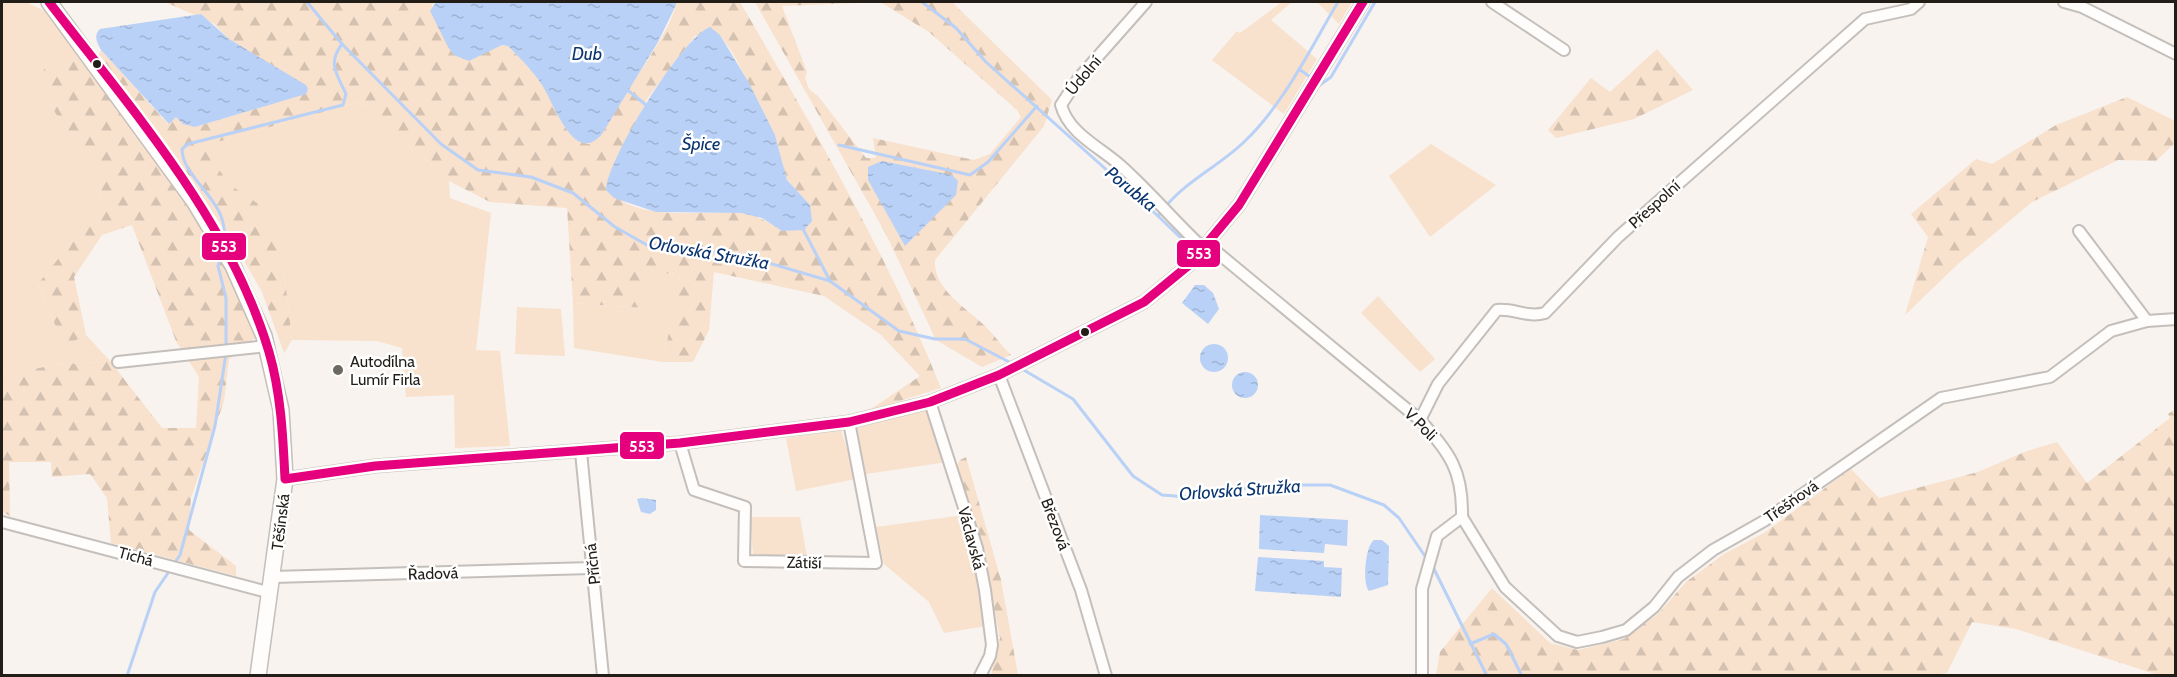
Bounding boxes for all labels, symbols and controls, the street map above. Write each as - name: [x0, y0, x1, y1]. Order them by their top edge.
- water label: Dub: [572, 43, 602, 65]
- street label: Údolní: [1062, 51, 1106, 99]
- unlabelled marker: [91, 58, 103, 70]
- water label: Špice: [682, 132, 720, 155]
- water label: Porubka: [1101, 162, 1161, 216]
- street label: Přespolní: [1625, 176, 1684, 232]
- line badge: 553: [201, 232, 247, 261]
- water label: Orlovská Stružka: [647, 232, 771, 274]
- text: 553: [211, 237, 237, 256]
- line badge: 553: [1176, 239, 1221, 268]
- text: 553: [1186, 244, 1212, 263]
- unlabelled marker: [1079, 326, 1091, 338]
- place label: Autodílna Lumír Firla: [350, 352, 421, 389]
- marker: Autodílna Lumír Firla: [331, 363, 345, 377]
- street label: V Poli: [1400, 404, 1441, 445]
- line badge: 553: [619, 431, 665, 460]
- text: 553: [629, 437, 655, 456]
- water label: Orlovská Stružka: [1178, 475, 1302, 505]
- street label: Třešňová: [1761, 476, 1822, 527]
- street label: Těšínská: [268, 492, 293, 552]
- street label: Březová: [1037, 495, 1074, 553]
- street label: Václavská: [954, 505, 989, 572]
- street label: Příčná: [581, 542, 604, 586]
- street label: Tichá: [116, 543, 156, 570]
- street label: Zátiší: [786, 553, 822, 572]
- street label: Řadová: [408, 563, 459, 584]

